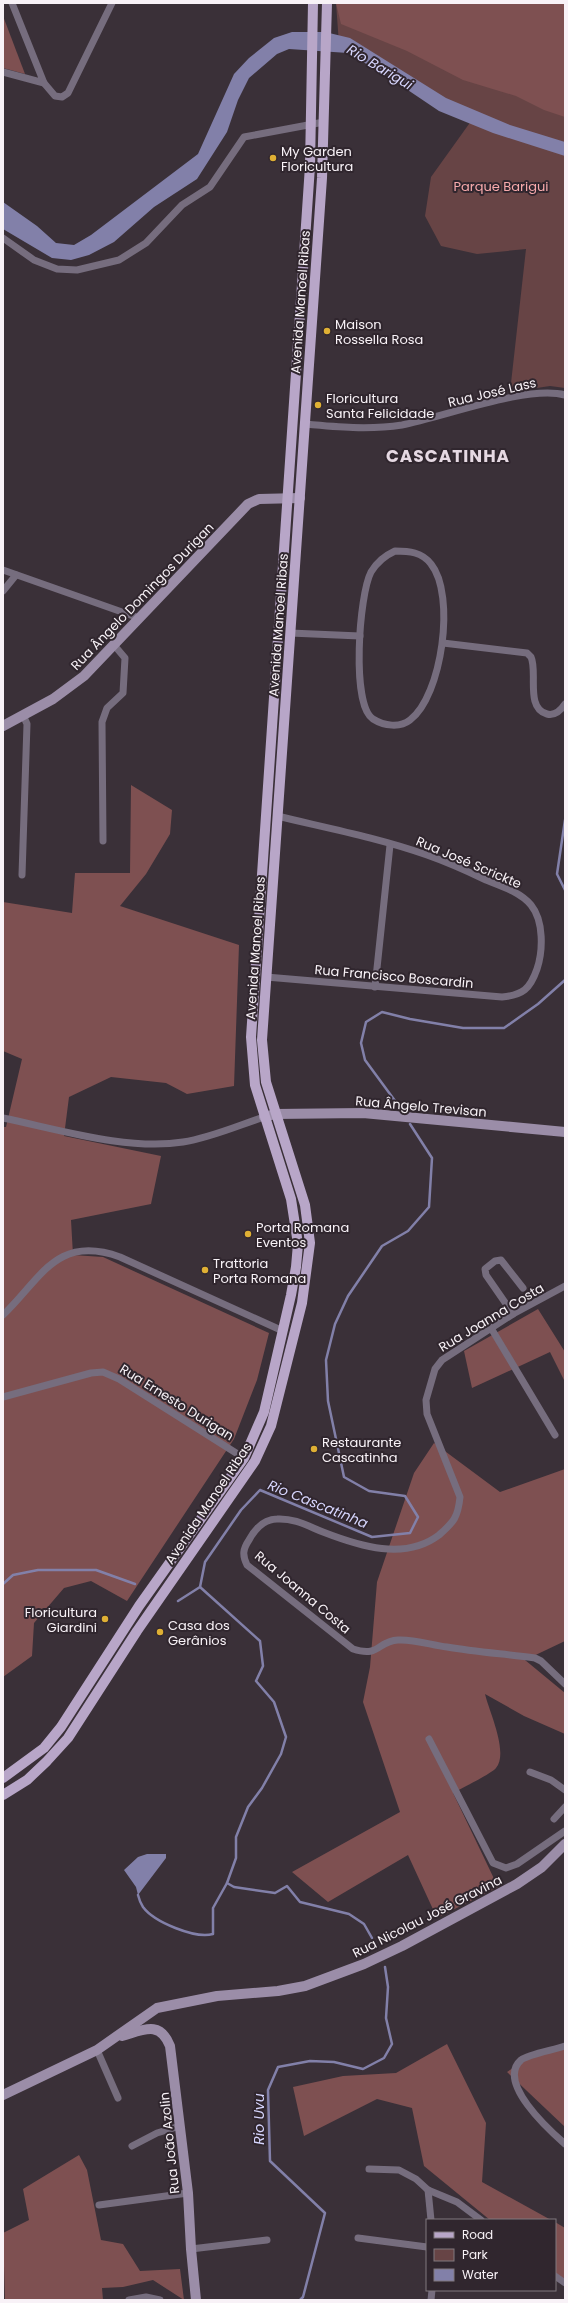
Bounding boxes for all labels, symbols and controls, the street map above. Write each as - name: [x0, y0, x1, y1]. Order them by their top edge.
- water label: Rio Barigui: [343, 39, 417, 95]
- place label: My Garden Floricultura: [281, 142, 353, 176]
- marker: My Garden Floricultura: [268, 153, 278, 163]
- park label: Parque Barigui: [454, 177, 548, 196]
- street label: Avenida Manoel Ribas: [286, 230, 315, 374]
- place label: Maison Rossella Rosa: [335, 315, 423, 349]
- marker: Maison Rossella Rosa: [322, 326, 332, 336]
- street label: Rua José Lass: [446, 373, 538, 412]
- place label: Floricultura Santa Felicidade: [326, 389, 434, 423]
- marker: Floricultura Santa Felicidade: [313, 400, 323, 410]
- district label: CASCATINHA: [386, 444, 510, 468]
- street label: Rua Ângelo Domingos Durigan: [67, 518, 218, 674]
- street label: Avenida Manoel Ribas: [264, 553, 293, 697]
- street label: Rua José Scrickte: [413, 832, 525, 893]
- street label: Avenida Manoel Ribas: [241, 876, 270, 1020]
- street label: Rua Francisco Boscardin: [314, 960, 474, 993]
- street label: Rua Ângelo Trevisan: [355, 1091, 487, 1122]
- place label: Porta Romana Eventos: [256, 1218, 349, 1252]
- marker: Porta Romana Eventos: [243, 1229, 253, 1239]
- place label: Trattoria Porta Romana: [213, 1254, 306, 1288]
- marker: Trattoria Porta Romana: [200, 1265, 210, 1275]
- street label: Rua Joanna Costa: [435, 1278, 548, 1356]
- street label: Rua Ernesto Durigan: [116, 1360, 237, 1445]
- place label: Restaurante Cascatinha: [322, 1433, 401, 1467]
- street label: Avenida Manoel Ribas: [160, 1438, 257, 1568]
- marker: Restaurante Cascatinha: [309, 1444, 319, 1454]
- water label: Rio Cascatinha: [265, 1475, 372, 1533]
- street label: Rua Joanna Costa: [251, 1547, 355, 1638]
- place label: Floricultura Giardini: [25, 1603, 97, 1637]
- marker: Floricultura Giardini: [100, 1614, 110, 1624]
- place label: Casa dos Gerânios: [168, 1616, 230, 1650]
- marker: Casa dos Gerânios: [155, 1627, 165, 1637]
- street label: Rua Nicolau José Gravina: [349, 1870, 505, 1963]
- street label: Rua João Azolin: [155, 2091, 184, 2195]
- water label: Rio Uvu: [249, 2093, 269, 2145]
- legend: [426, 2219, 556, 2291]
- text: Road: [462, 2226, 493, 2243]
- text: Park: [462, 2246, 489, 2263]
- text: Water: [462, 2266, 499, 2283]

